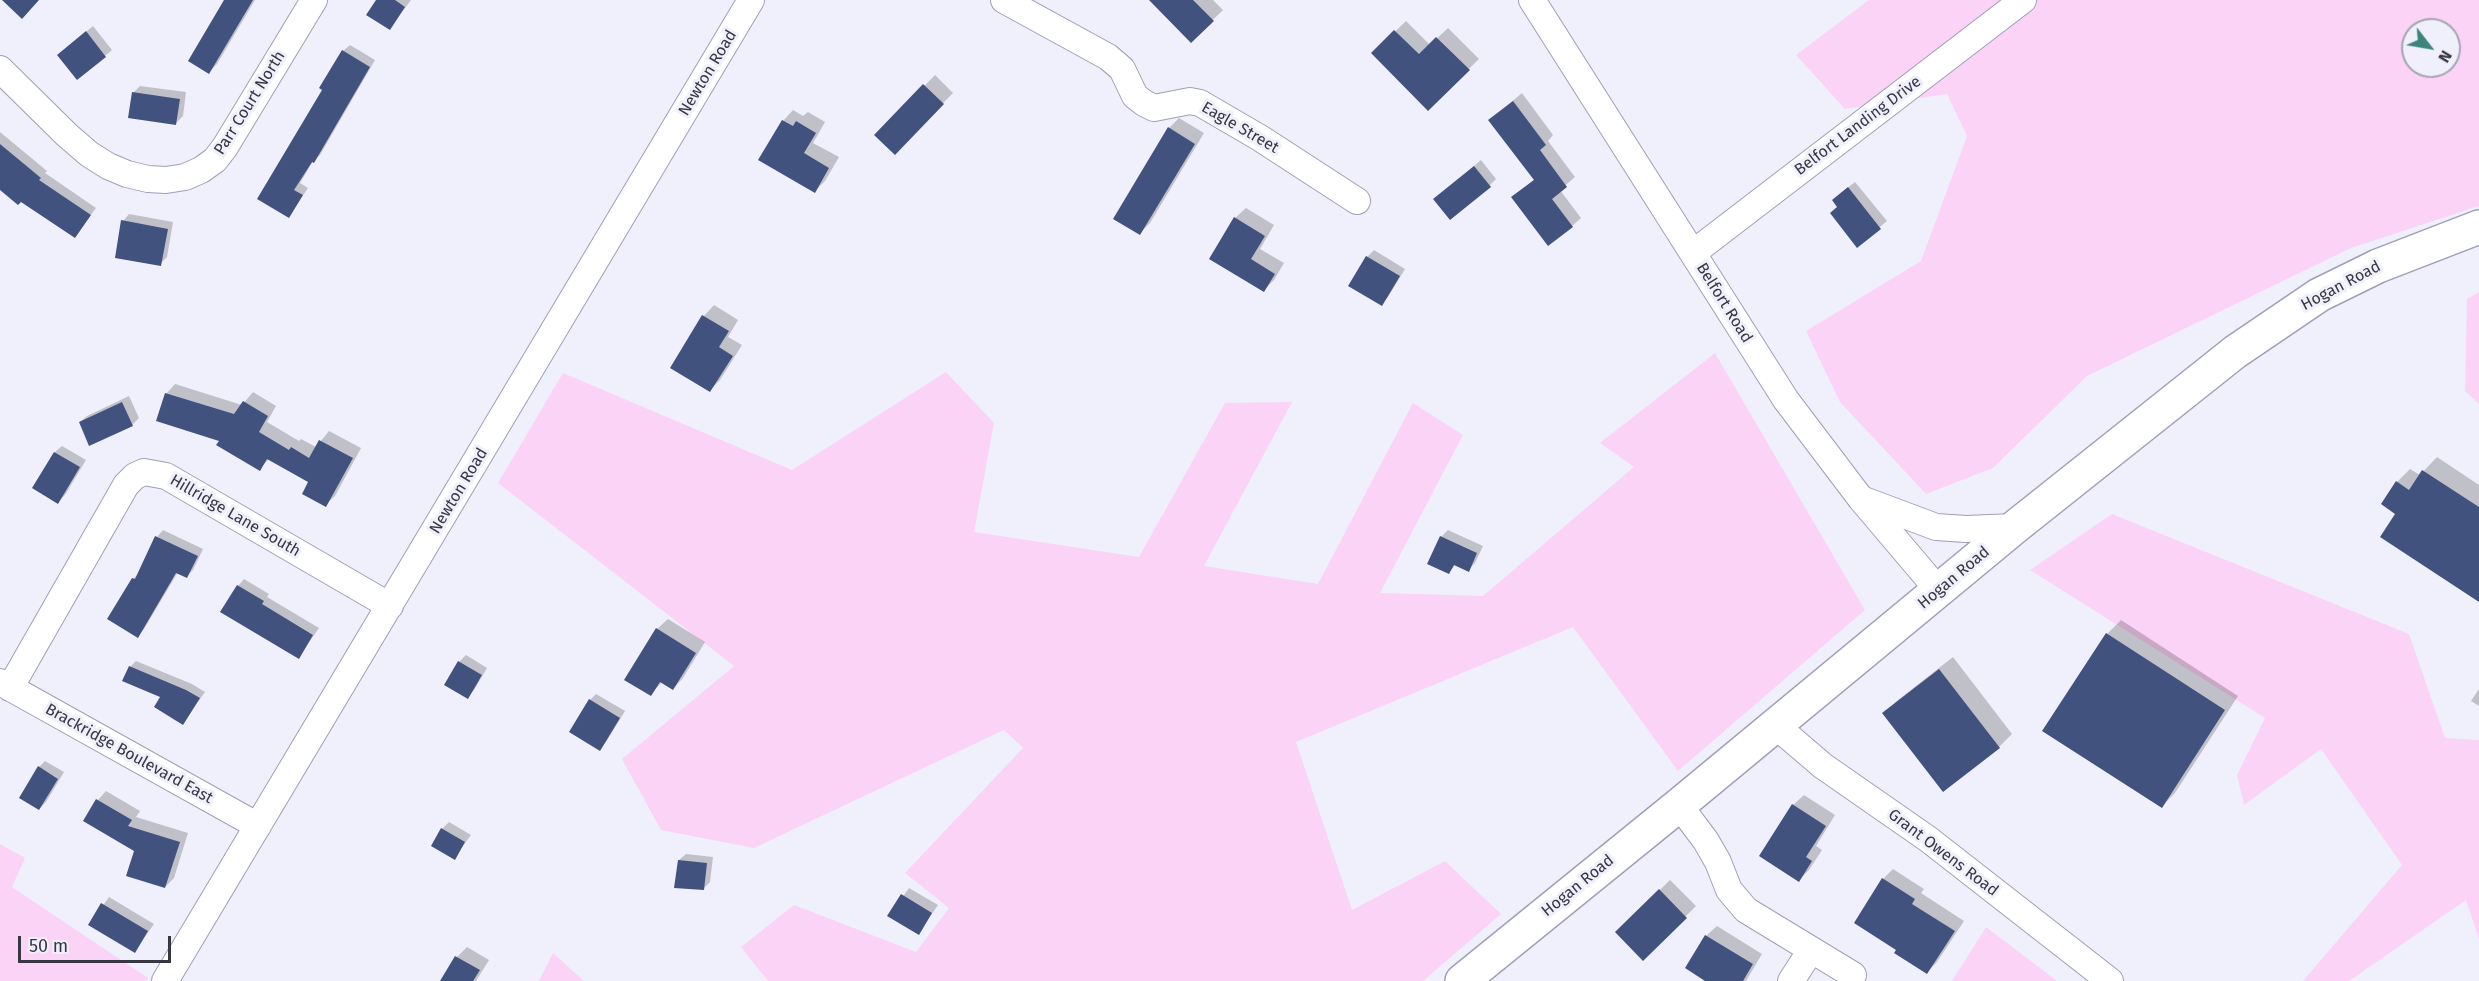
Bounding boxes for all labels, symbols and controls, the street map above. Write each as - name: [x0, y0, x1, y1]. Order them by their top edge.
- north arrow: [2401, 18, 2461, 78]
- street label: Newton Road: [675, 27, 741, 119]
- text: N: [2434, 47, 2456, 66]
- street label: Parr Court North: [210, 48, 290, 158]
- street label: Belfort Landing Drive: [1791, 72, 1925, 180]
- street label: Eagle Street: [1198, 98, 1282, 158]
- street label: Hogan Road: [2298, 257, 2384, 315]
- street label: Belfort Road: [1692, 259, 1756, 347]
- street label: Newton Road: [426, 445, 492, 537]
- street label: Hillridge Lane South: [166, 471, 304, 561]
- street label: Hogan Road: [1914, 543, 1994, 613]
- street label: Brackridge Boulevard East: [42, 700, 216, 808]
- street label: Grant Owens Road: [1884, 805, 2002, 901]
- street label: Hogan Road: [1538, 851, 1618, 921]
- scale bar: [21, 924, 174, 962]
- text: 50 m: [29, 935, 68, 957]

